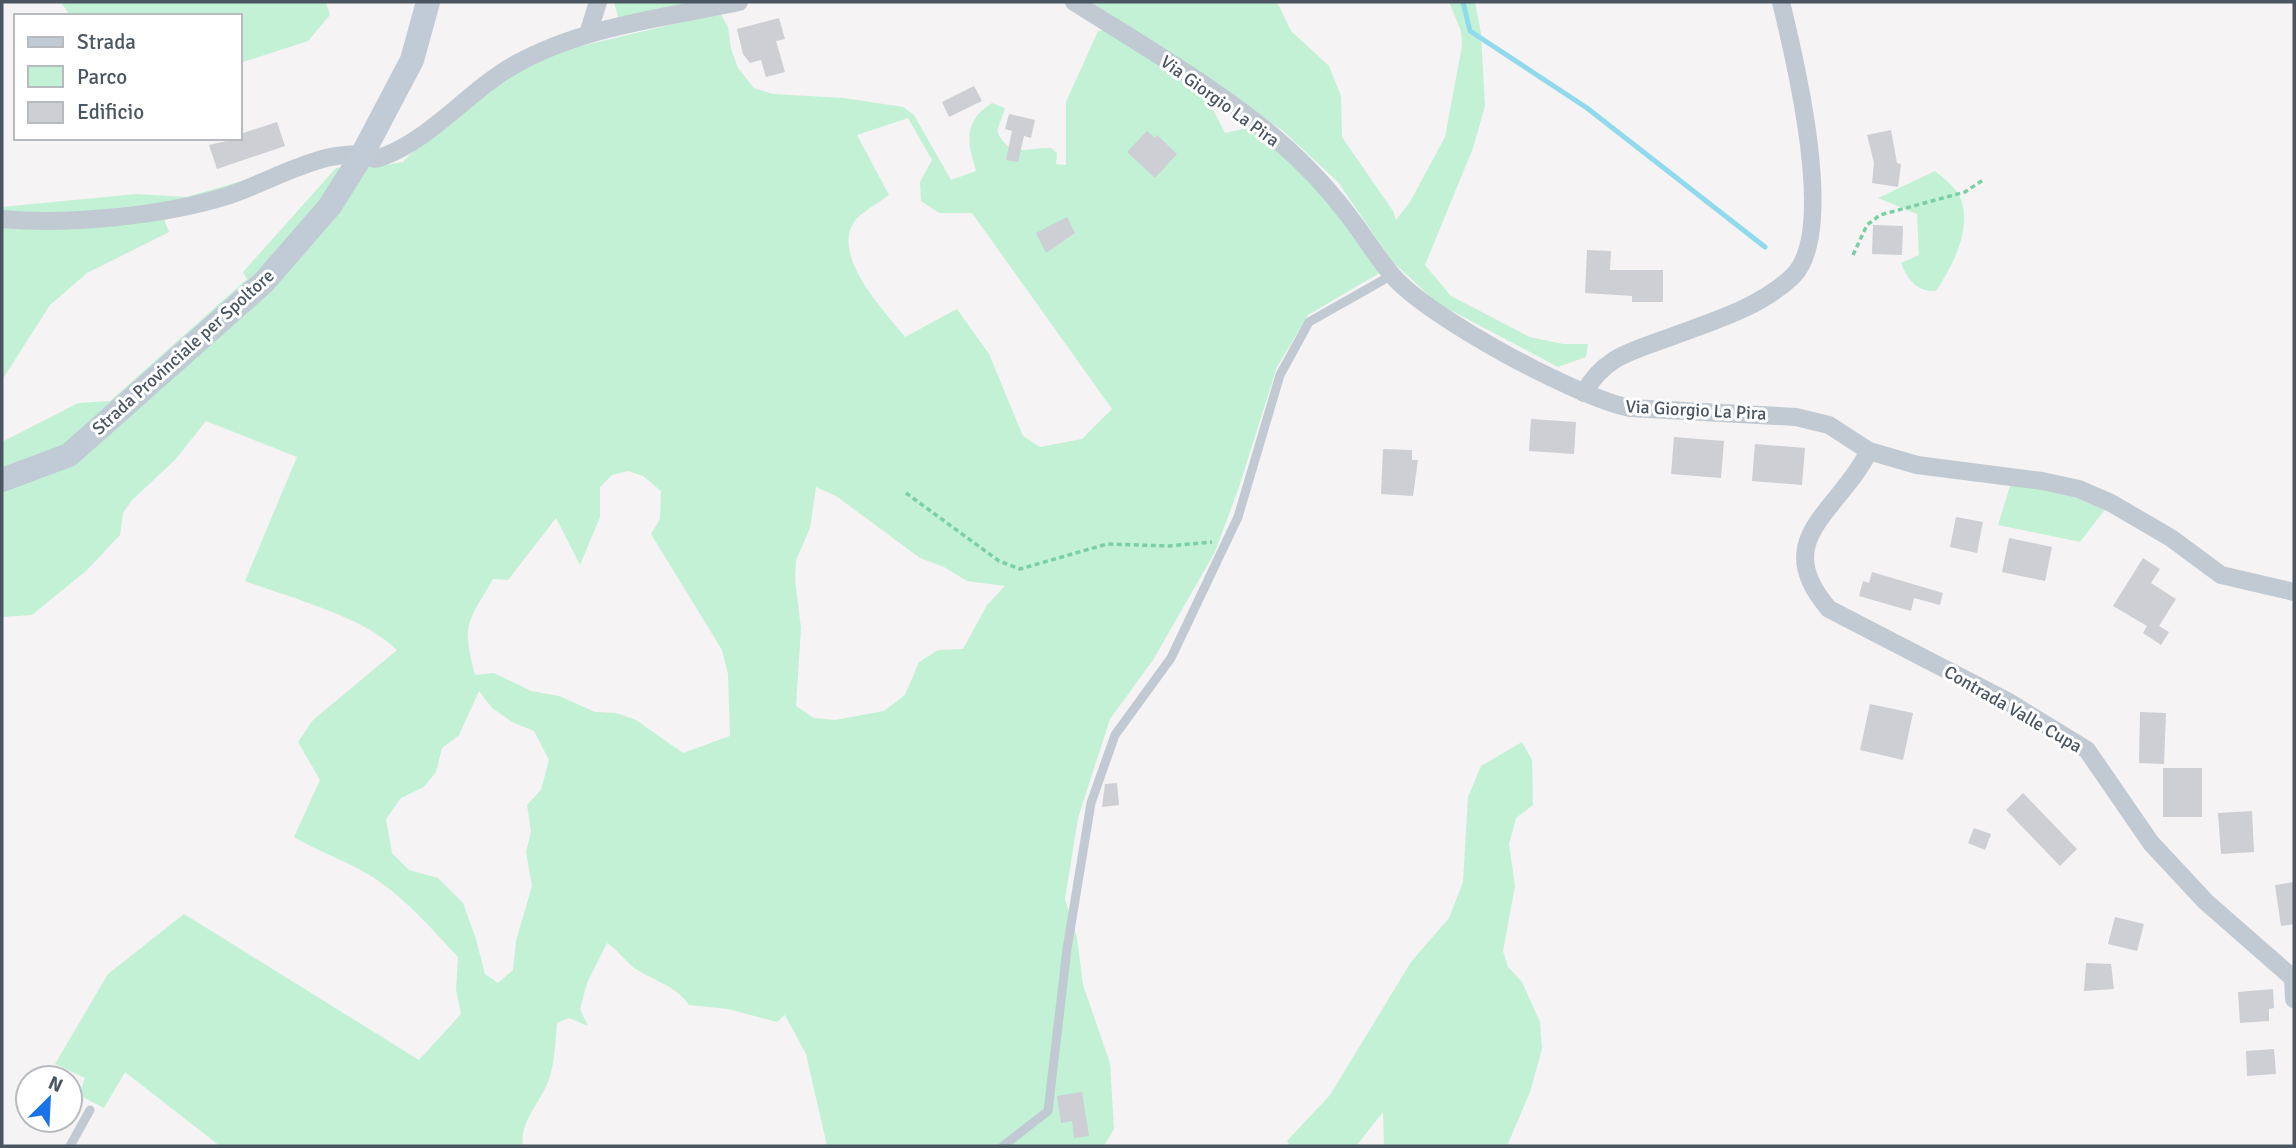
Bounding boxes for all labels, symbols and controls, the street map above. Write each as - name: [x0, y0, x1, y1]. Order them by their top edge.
- legend: [14, 14, 242, 140]
- text: Strada: [77, 29, 136, 55]
- street label: Via Giorgio La Pira: [1156, 51, 1284, 151]
- text: Parco: [77, 64, 127, 90]
- text: Edificio: [77, 99, 144, 125]
- street label: Strada Provinciale per Spoltore: [88, 265, 278, 439]
- street label: Via Giorgio La Pira: [1625, 395, 1767, 425]
- street label: Contrada Valle Cupa: [1940, 661, 2086, 757]
- north arrow: [14, 1064, 84, 1134]
- text: N: [45, 1071, 66, 1098]

